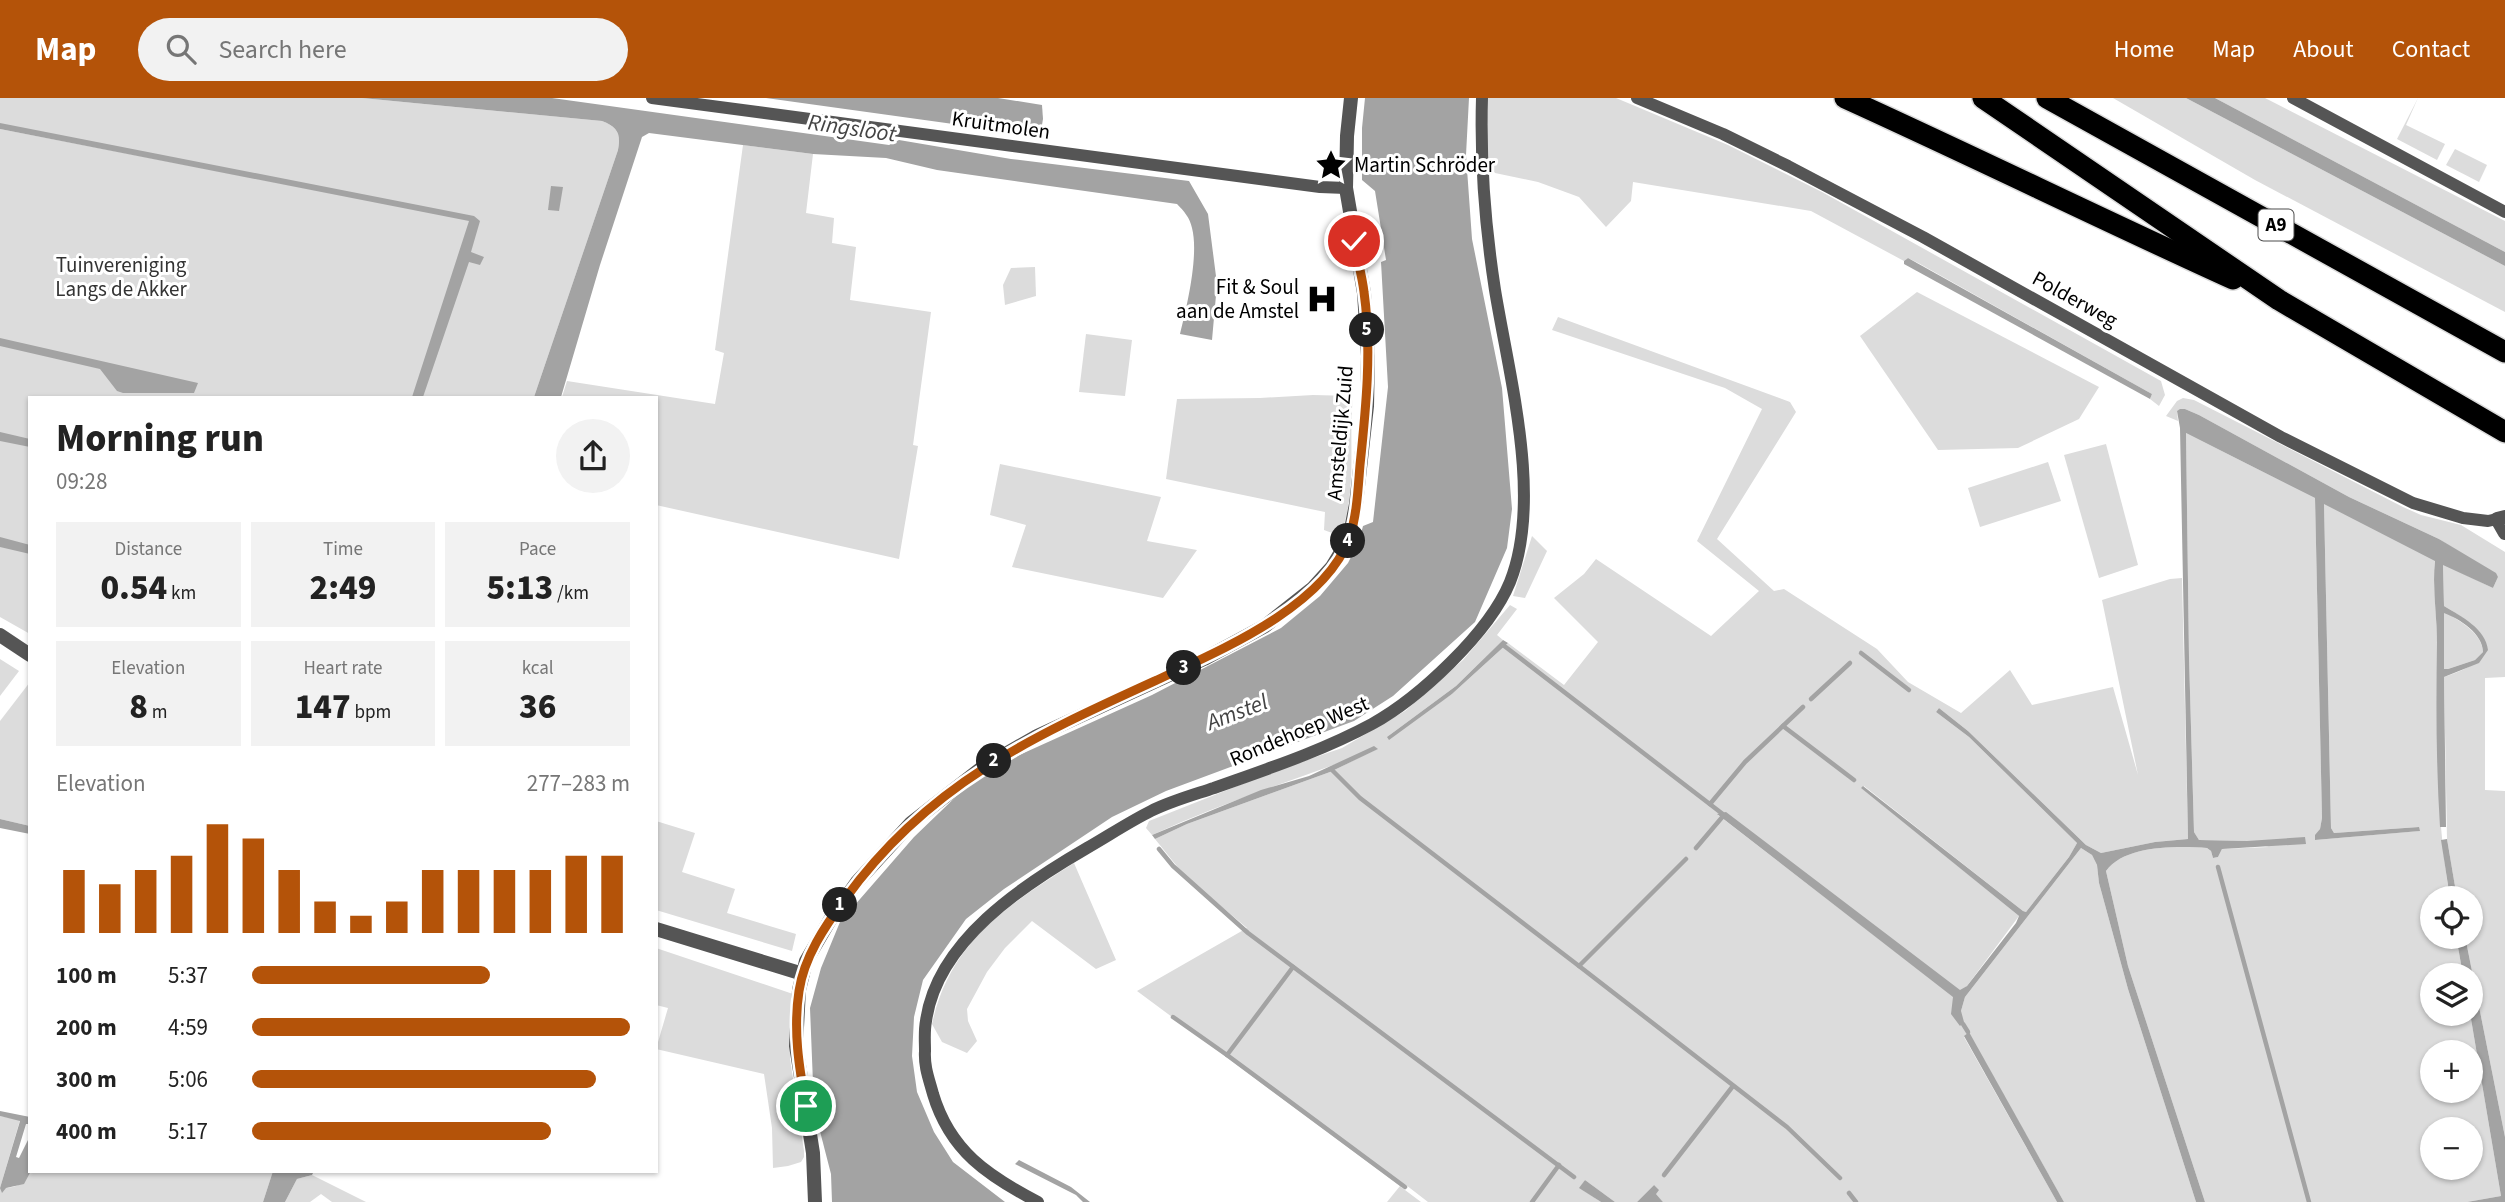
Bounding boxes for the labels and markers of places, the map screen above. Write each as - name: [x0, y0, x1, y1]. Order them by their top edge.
- place icon: Martin Schröder: [1314, 148, 1348, 182]
- place label: Martin Schröder: [1354, 150, 1496, 180]
- pin: [1324, 211, 1384, 271]
- place label: Fit & Soul aan de Amstel: [1176, 272, 1299, 326]
- hospital icon: Fit & Soul aan de Amstel: [1305, 282, 1339, 316]
- pin: 5: [1350, 313, 1384, 348]
- pin: 4: [1330, 524, 1366, 558]
- pin: 3: [1166, 650, 1202, 686]
- pin: 2: [976, 744, 1012, 778]
- pin: 1: [822, 888, 858, 922]
- pin: [776, 1076, 836, 1136]

